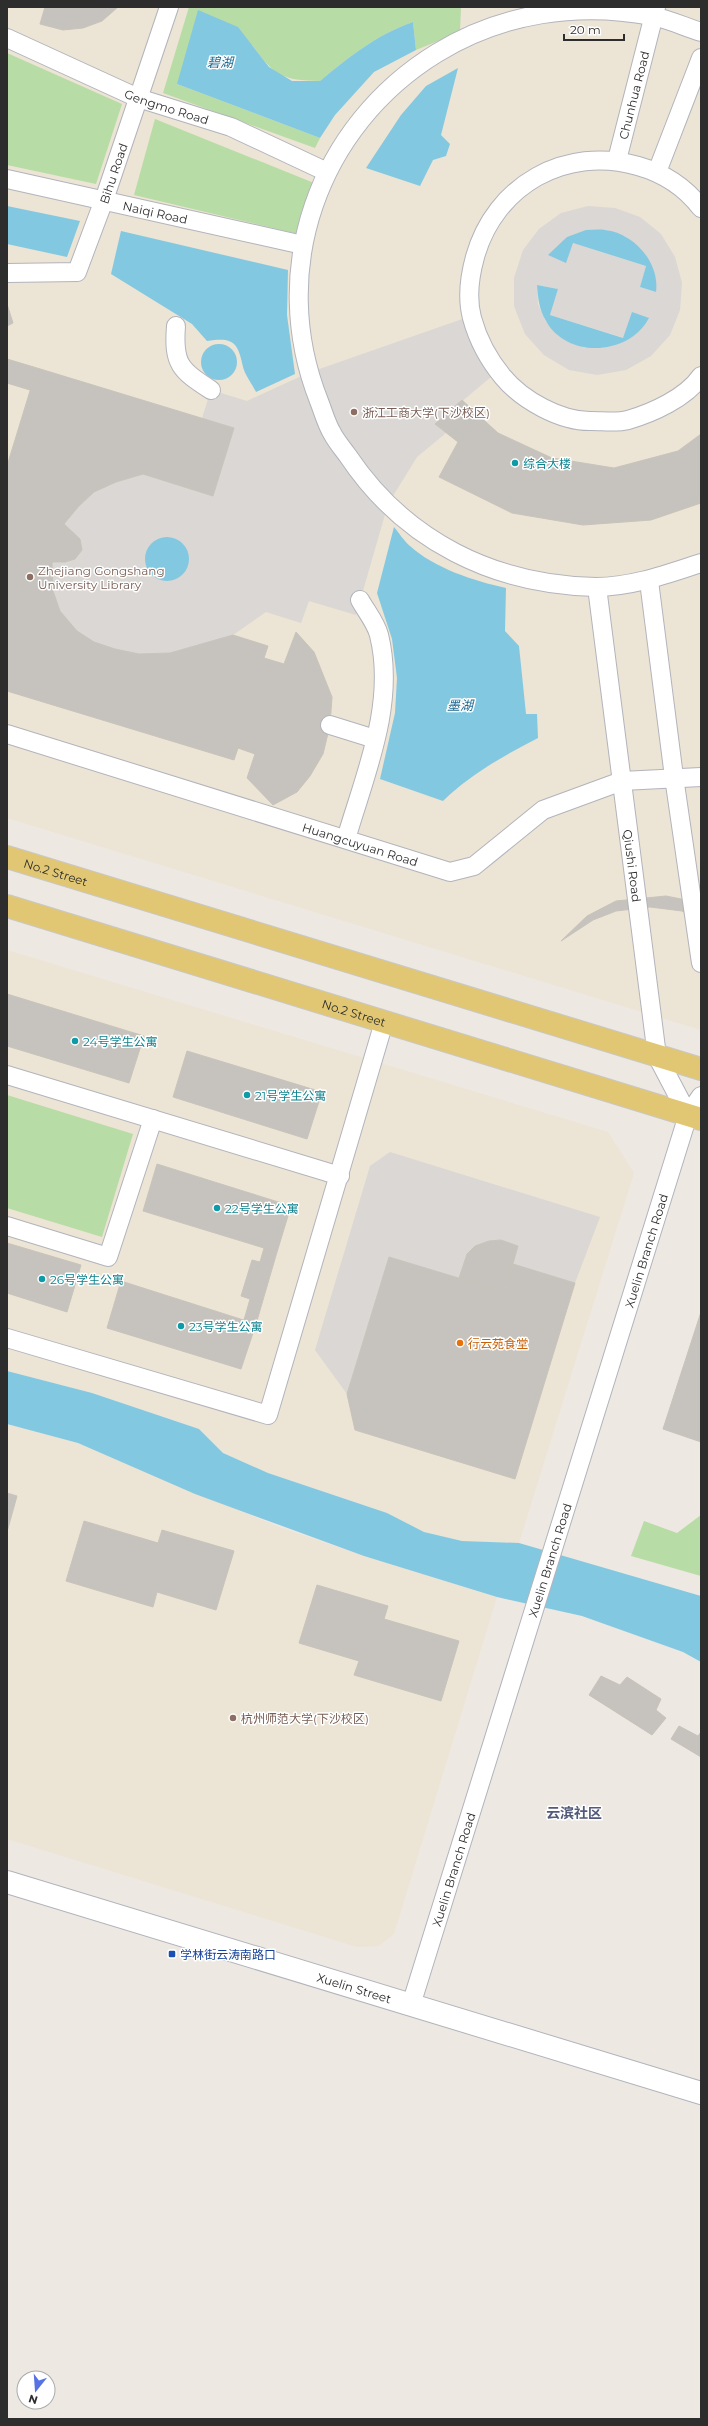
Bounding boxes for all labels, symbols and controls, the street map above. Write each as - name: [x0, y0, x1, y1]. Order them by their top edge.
- scale bar: [564, 16, 624, 42]
- text: 20 m: [570, 22, 601, 37]
- street label: Chunhua Road: [615, 49, 652, 141]
- water label: 碧湖: [207, 54, 235, 70]
- street label: Gengmo Road: [122, 85, 211, 127]
- street label: Bihu Road: [96, 141, 130, 206]
- street label: Naiqi Road: [122, 198, 189, 227]
- place label: 浙江工商大学(下沙校区): [362, 405, 490, 420]
- marker: 浙江工商大学(下沙校区): [349, 407, 359, 417]
- place label: 综合大楼: [523, 456, 571, 471]
- marker: 综合大楼: [510, 458, 520, 468]
- place label: Zhejiang Gongshang University Library: [38, 563, 165, 592]
- marker: Zhejiang Gongshang University Library: [25, 572, 35, 582]
- water label: 墨湖: [447, 697, 475, 713]
- street label: Huangcuyuan Road: [301, 819, 420, 869]
- street label: Qiushi Road: [621, 828, 645, 903]
- street label: No.2 Street: [22, 855, 90, 889]
- street label: No.2 Street: [320, 996, 388, 1029]
- place label: 24号学生公寓: [83, 1034, 157, 1049]
- marker: 24号学生公寓: [70, 1036, 80, 1046]
- place label: 21号学生公寓: [255, 1088, 326, 1103]
- marker: 21号学生公寓: [242, 1090, 252, 1100]
- street label: Xuelin Branch Road: [621, 1192, 671, 1310]
- place label: 22号学生公寓: [225, 1201, 299, 1216]
- marker: 22号学生公寓: [212, 1203, 222, 1213]
- place label: 26号学生公寓: [50, 1272, 124, 1287]
- marker: 26号学生公寓: [37, 1274, 47, 1284]
- place label: 23号学生公寓: [189, 1319, 263, 1334]
- marker: 23号学生公寓: [176, 1321, 186, 1331]
- place label: 行云苑食堂: [468, 1336, 528, 1351]
- marker: 行云苑食堂: [455, 1338, 465, 1348]
- street label: Xuelin Branch Road: [525, 1501, 574, 1619]
- place label: 杭州师范大学(下沙校区): [241, 1711, 369, 1726]
- marker: 杭州师范大学(下沙校区): [228, 1713, 238, 1723]
- district label: 云滨社区: [546, 1804, 602, 1822]
- street label: Xuelin Branch Road: [428, 1811, 478, 1928]
- place label: 学林街云涛南路口: [180, 1947, 276, 1962]
- marker: 学林街云涛南路口: [167, 1949, 177, 1959]
- street label: Xuelin Street: [315, 1969, 393, 2006]
- north arrow: [16, 2370, 56, 2410]
- text: N: [27, 2392, 39, 2408]

